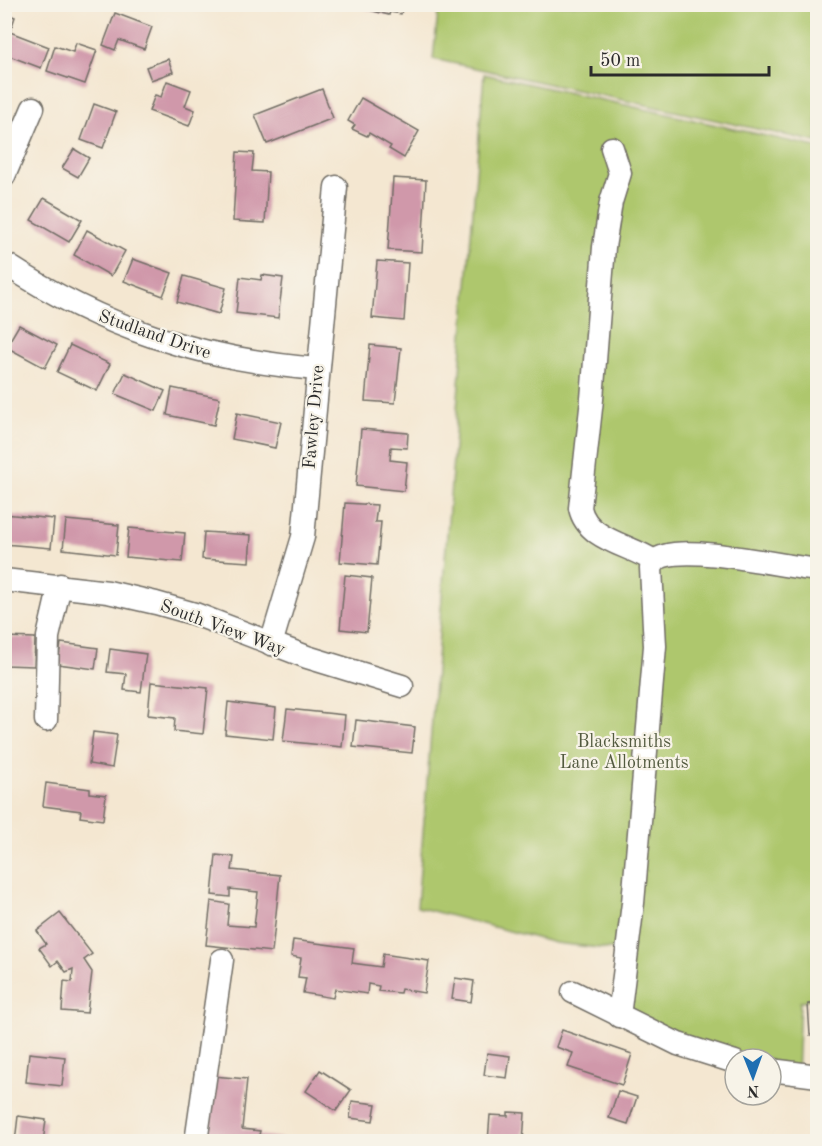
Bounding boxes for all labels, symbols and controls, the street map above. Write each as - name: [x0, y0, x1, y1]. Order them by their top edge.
- scale bar: [591, 39, 770, 77]
- text: 50 m: [600, 52, 640, 70]
- street label: Studland Drive: [96, 307, 213, 363]
- street label: Fawley Drive: [300, 364, 328, 470]
- street label: South View Way: [158, 597, 288, 659]
- park label: Blacksmiths Lane Allotments: [559, 733, 689, 772]
- north arrow: [723, 1047, 783, 1107]
- text: N: [746, 1082, 759, 1098]

